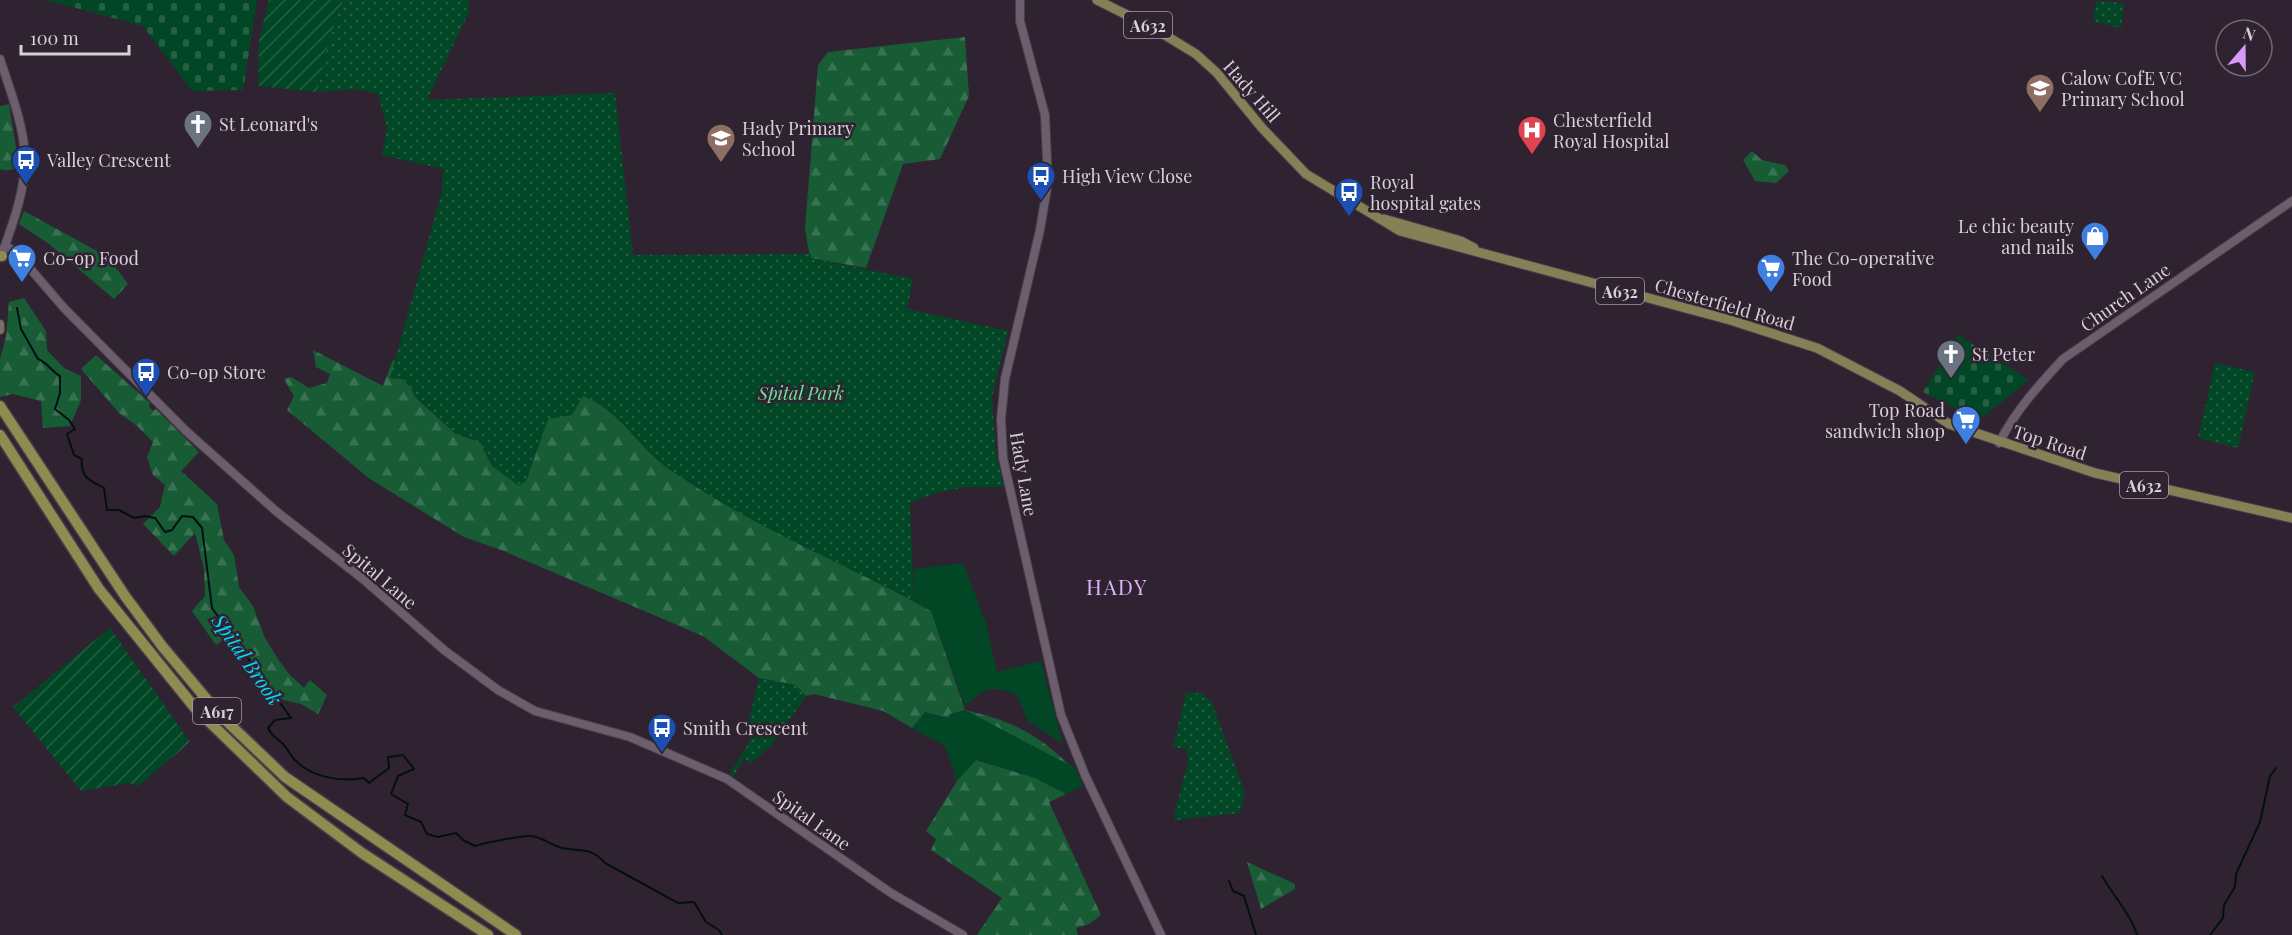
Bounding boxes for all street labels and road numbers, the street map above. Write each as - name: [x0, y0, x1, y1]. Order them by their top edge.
- road number: A632: [1124, 12, 1172, 38]
- street label: Hady Hill: [1218, 55, 1286, 127]
- street label: Church Lane: [2075, 257, 2175, 337]
- street label: Chesterfield Road: [1652, 273, 1798, 336]
- road number: A632: [1596, 278, 1644, 304]
- street label: Top Road: [2010, 419, 2090, 465]
- street label: Hady Lane: [1005, 430, 1043, 518]
- road number: A632: [2120, 472, 2168, 498]
- street label: Spital Lane: [338, 538, 422, 614]
- road number: A617: [193, 698, 241, 724]
- street label: Spital Lane: [768, 784, 856, 856]

